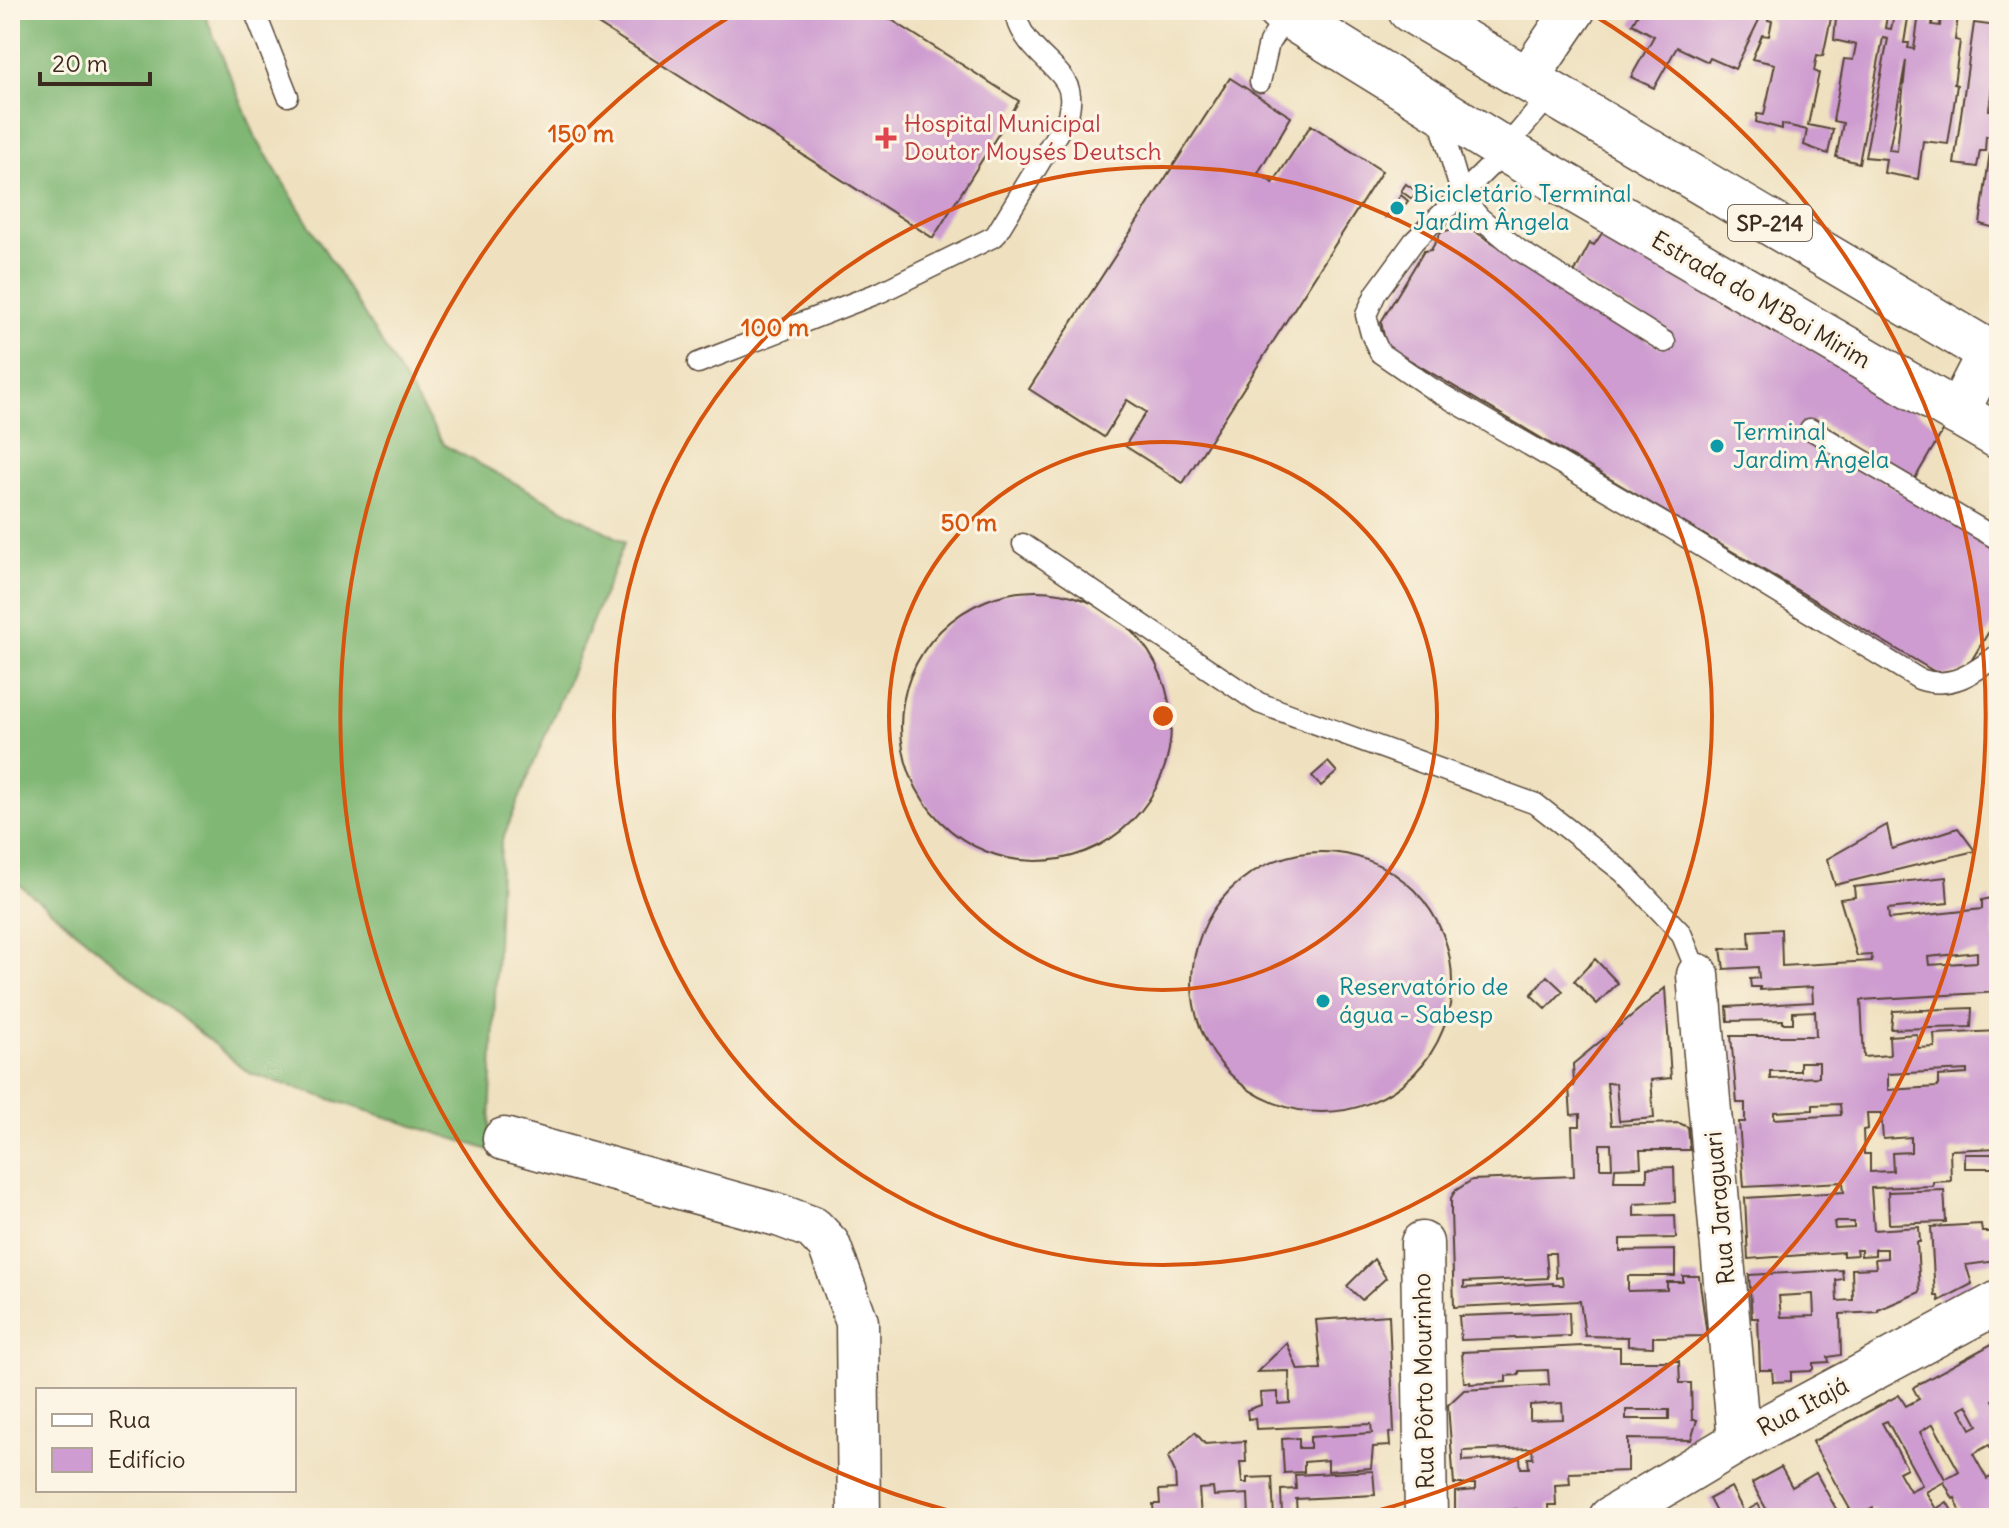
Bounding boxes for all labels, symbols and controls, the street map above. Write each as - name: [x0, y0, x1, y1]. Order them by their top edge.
- scale bar: [40, 36, 150, 86]
- text: 20 m: [52, 48, 108, 78]
- place label: Hospital Municipal Doutor Moysés Deutsch: [904, 108, 1162, 166]
- text: 150 m: [548, 118, 614, 148]
- marker: Hospital Municipal Doutor Moysés Deutsch: [875, 127, 897, 149]
- place label: Bicicletário Terminal Jardim Ângela: [1413, 178, 1631, 236]
- marker: Bicicletário Terminal Jardim Ângela: [1388, 199, 1406, 217]
- road number: SP-214: [1728, 205, 1812, 241]
- street label: Estrada do M'Boi Mirim: [1646, 224, 1877, 374]
- text: 100 m: [741, 312, 809, 342]
- place label: Terminal Jardim Ângela: [1733, 416, 1889, 474]
- marker: Terminal Jardim Ângela: [1708, 437, 1726, 455]
- text: 50 m: [941, 507, 997, 537]
- centre of rings: [1149, 702, 1177, 730]
- place label: Reservatório de água - Sabesp: [1339, 971, 1508, 1029]
- marker: Reservatório de água - Sabesp: [1314, 992, 1332, 1010]
- street label: Rua Jaraguari: [1697, 1130, 1741, 1286]
- street label: Rua Pôrto Mourinho: [1406, 1273, 1440, 1489]
- street label: Rua Itajá: [1752, 1370, 1853, 1443]
- legend: [36, 1388, 296, 1492]
- text: Rua: [108, 1404, 151, 1434]
- text: Edifício: [108, 1444, 186, 1474]

